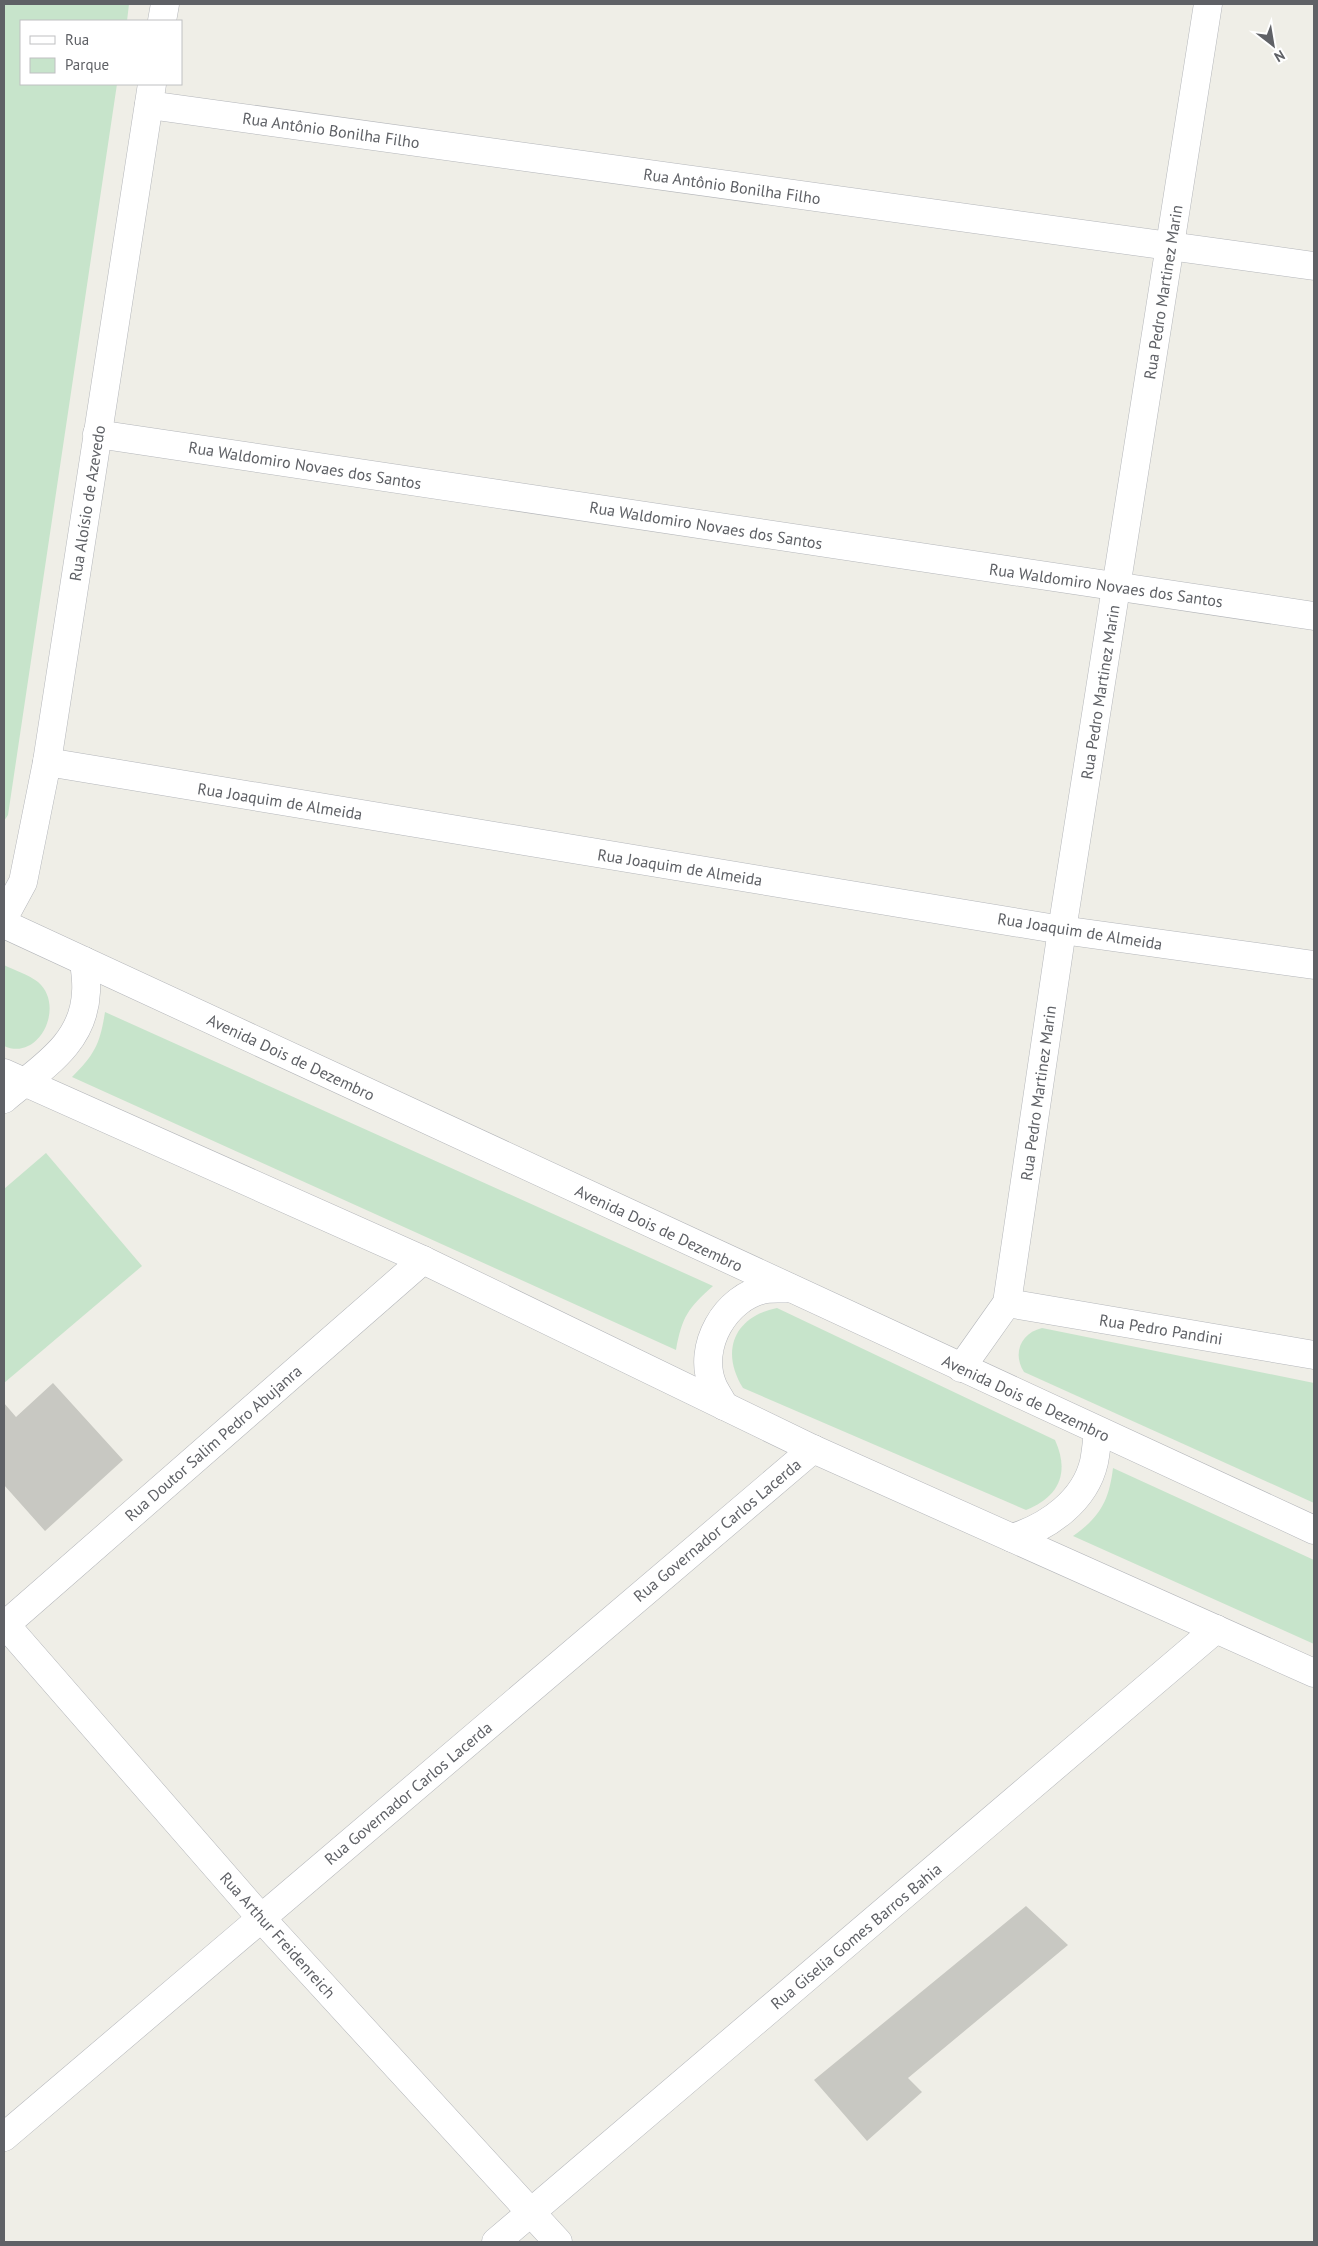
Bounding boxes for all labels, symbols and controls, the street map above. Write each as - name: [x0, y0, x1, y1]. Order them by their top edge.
- legend: [20, 20, 182, 85]
- north arrow: [1248, 20, 1298, 70]
- text: Rua: [65, 30, 89, 49]
- text: N: [1271, 46, 1288, 66]
- text: Parque: [65, 55, 109, 74]
- street label: Rua Antônio Bonilha Filho: [241, 108, 421, 152]
- street label: Rua Antônio Bonilha Filho: [642, 164, 822, 208]
- street label: Rua Pedro Martinez Marin: [1139, 203, 1187, 381]
- street label: Rua Aloísio de Azevedo: [65, 424, 109, 582]
- street label: Rua Waldomiro Novaes dos Santos: [187, 437, 423, 493]
- street label: Rua Waldomiro Novaes dos Santos: [588, 497, 824, 553]
- street label: Rua Waldomiro Novaes dos Santos: [988, 559, 1224, 611]
- street label: Rua Pedro Martinez Marin: [1076, 603, 1124, 781]
- street label: Rua Joaquim de Almeida: [196, 778, 364, 824]
- street label: Rua Joaquim de Almeida: [596, 844, 764, 890]
- street label: Rua Joaquim de Almeida: [996, 908, 1164, 954]
- street label: Rua Pedro Martinez Marin: [1016, 1004, 1060, 1182]
- street label: Avenida Dois de Dezembro: [204, 1009, 378, 1105]
- street label: Avenida Dois de Dezembro: [572, 1180, 746, 1276]
- street label: Rua Pedro Pandini: [1098, 1309, 1224, 1349]
- street label: Avenida Dois de Dezembro: [939, 1350, 1113, 1446]
- street label: Rua Doutor Salim Pedro Abujanra: [120, 1361, 306, 1525]
- street label: Rua Governador Carlos Lacerda: [629, 1454, 805, 1606]
- street label: Rua Governador Carlos Lacerda: [320, 1717, 496, 1869]
- street label: Rua Giselia Gomes Barros Bahia: [767, 1859, 945, 2013]
- street label: Rua Arthur Freidenreich: [216, 1868, 340, 2002]

